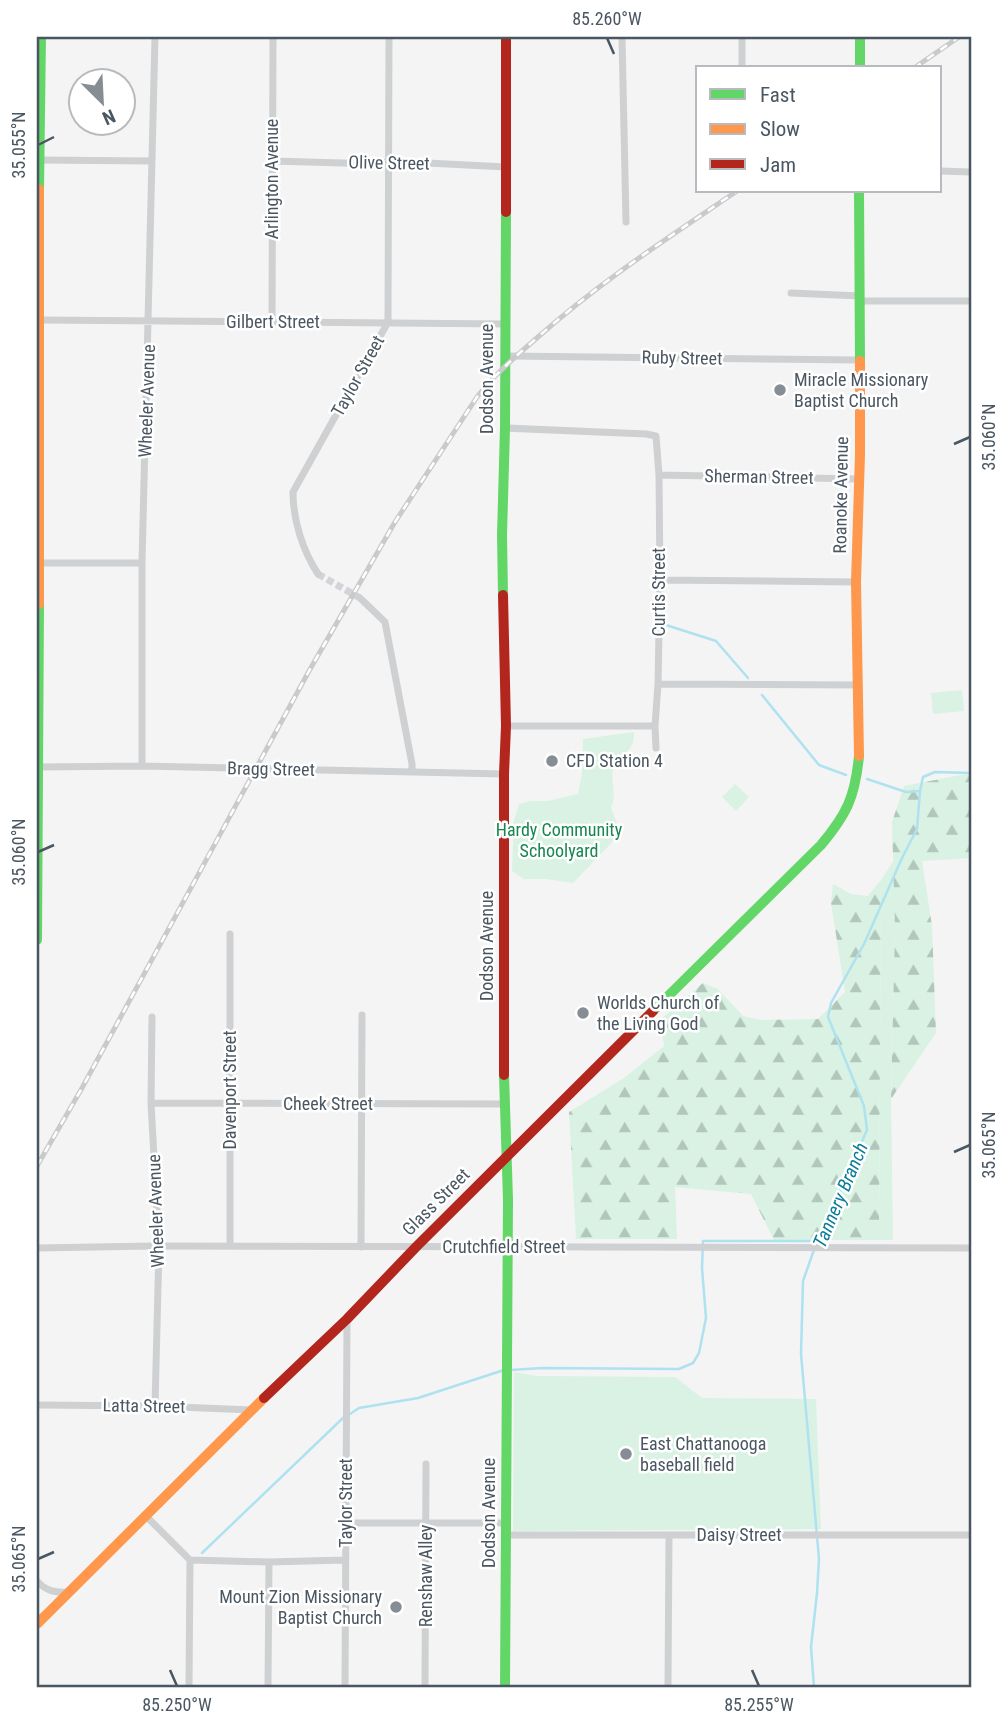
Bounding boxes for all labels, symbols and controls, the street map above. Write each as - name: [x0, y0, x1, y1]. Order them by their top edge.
- text: 85.260°W: [572, 8, 642, 29]
- north arrow: [66, 66, 136, 136]
- legend: [696, 66, 942, 192]
- text: Fast: [760, 83, 796, 107]
- text: N: [99, 104, 119, 130]
- text: 35.055°N: [8, 111, 29, 179]
- text: Slow: [760, 117, 800, 141]
- street label: Arlington Avenue: [261, 119, 282, 239]
- street label: Olive Street: [348, 151, 430, 174]
- text: Jam: [760, 153, 796, 177]
- street label: Gilbert Street: [226, 311, 320, 332]
- street label: Dodson Avenue: [476, 324, 497, 434]
- street label: Taylor Street: [327, 332, 388, 420]
- street label: Wheeler Avenue: [134, 344, 159, 458]
- street label: Ruby Street: [641, 346, 723, 369]
- place label: Miracle Missionary Baptist Church: [794, 369, 929, 411]
- marker: Miracle Missionary Baptist Church: [772, 382, 788, 398]
- text: 35.060°N: [978, 403, 999, 471]
- street label: Roanoke Avenue: [829, 436, 852, 554]
- street label: Sherman Street: [704, 465, 814, 488]
- street label: Curtis Street: [648, 548, 669, 636]
- place label: CFD Station 4: [566, 750, 663, 771]
- marker: CFD Station 4: [544, 753, 560, 769]
- street label: Bragg Street: [227, 757, 315, 780]
- text: 35.060°N: [8, 818, 29, 886]
- park label: Hardy Community Schoolyard: [496, 819, 623, 861]
- street label: Dodson Avenue: [476, 891, 497, 1001]
- place label: Worlds Church of the Living God: [597, 992, 719, 1034]
- marker: Worlds Church of the Living God: [575, 1005, 591, 1021]
- street label: Davenport Street: [219, 1031, 240, 1149]
- street label: Cheek Street: [283, 1093, 373, 1114]
- text: 35.065°N: [978, 1111, 999, 1179]
- water label: Tannery Branch: [808, 1139, 873, 1251]
- street label: Wheeler Avenue: [143, 1154, 168, 1268]
- street label: Glass Street: [398, 1164, 474, 1240]
- street label: Crutchfield Street: [442, 1236, 566, 1257]
- street label: Latta Street: [102, 1394, 186, 1417]
- place label: East Chattanooga baseball field: [640, 1433, 766, 1475]
- marker: East Chattanooga baseball field: [618, 1446, 634, 1462]
- street label: Taylor Street: [335, 1458, 356, 1548]
- street label: Dodson Avenue: [478, 1458, 499, 1568]
- street label: Renshaw Alley: [415, 1524, 436, 1627]
- street label: Daisy Street: [696, 1524, 782, 1545]
- text: 35.065°N: [8, 1525, 29, 1593]
- place label: Mount Zion Missionary Baptist Church: [219, 1586, 382, 1628]
- marker: Mount Zion Missionary Baptist Church: [388, 1599, 404, 1615]
- text: 85.250°W: [142, 1694, 212, 1715]
- text: 85.255°W: [724, 1694, 794, 1715]

